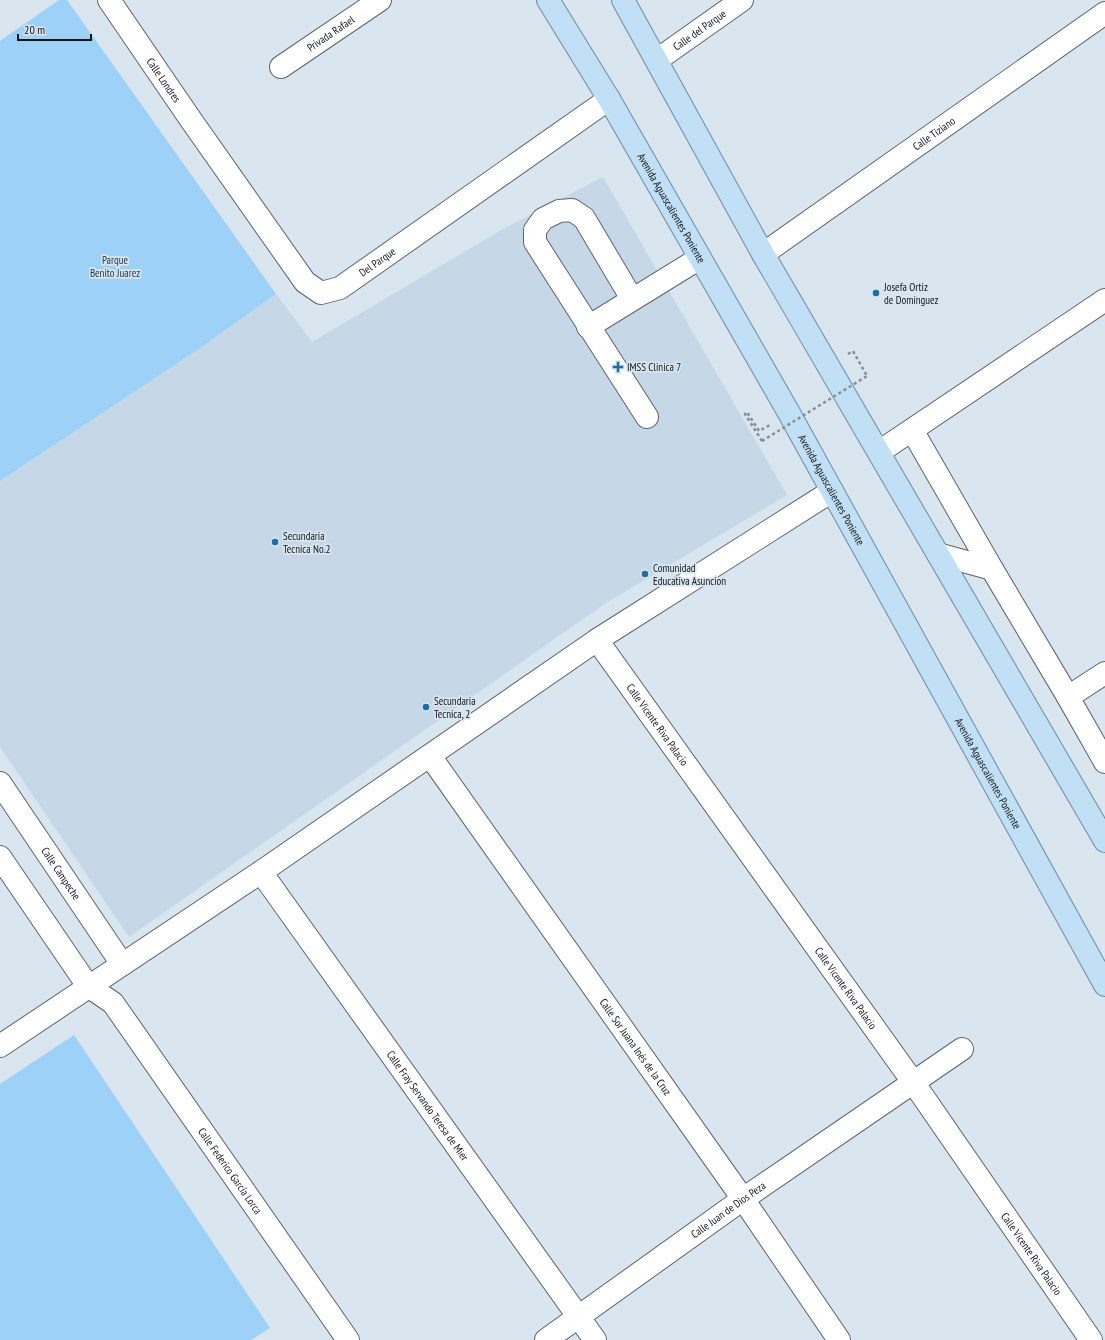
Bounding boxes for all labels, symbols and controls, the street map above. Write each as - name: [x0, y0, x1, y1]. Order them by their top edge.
- street label: Calle del Parque: [670, 6, 729, 54]
- street label: Privada Rafael: [304, 12, 357, 54]
- scale bar: [18, 16, 91, 42]
- text: 20 m: [24, 22, 45, 37]
- street label: Calle Londres: [144, 55, 184, 105]
- street label: Calle Tiziano: [910, 114, 958, 153]
- street label: Avenida Aguascalientes Poniente: [634, 150, 709, 266]
- street label: Del Parque: [356, 244, 399, 279]
- park label: Parque Benito Juarez: [90, 253, 140, 280]
- place label: Josefa Ortiz de Domínguez: [883, 280, 939, 307]
- marker: Josefa Ortiz de Domínguez: [871, 288, 881, 298]
- place label: IMSS Clinica 7: [627, 360, 681, 374]
- marker: IMSS Clinica 7: [612, 361, 624, 373]
- street label: Avenida Aguascalientes Poniente: [795, 432, 868, 548]
- place label: Secundaria Tecnica No.2: [283, 529, 331, 556]
- marker: Secundaria Tecnica No.2: [270, 537, 280, 547]
- place label: Comunidad Educativa Asuncion: [653, 561, 726, 588]
- marker: Comunidad Educativa Asuncion: [640, 569, 650, 579]
- street label: Calle Vicente Riva Palacio: [623, 681, 692, 768]
- place label: Secundaria Tecnica, 2: [434, 694, 476, 721]
- marker: Secundaria Tecnica, 2: [421, 702, 431, 712]
- street label: Avenida Aguascalientes Poniente: [952, 715, 1025, 832]
- street label: Calle Campeche: [38, 844, 84, 903]
- street label: Calle Vicente Riva Palacio: [812, 944, 880, 1032]
- street label: Calle Sor Juana Inés de la Cruz: [596, 996, 674, 1098]
- street label: Calle Fray Servando Teresa de Mier: [384, 1048, 472, 1163]
- street label: Calle Federico García Lorca: [195, 1125, 265, 1217]
- street label: Calle Juan de Dios Peza: [688, 1179, 768, 1241]
- street label: Calle Vicente Riva Palacio: [998, 1210, 1065, 1298]

